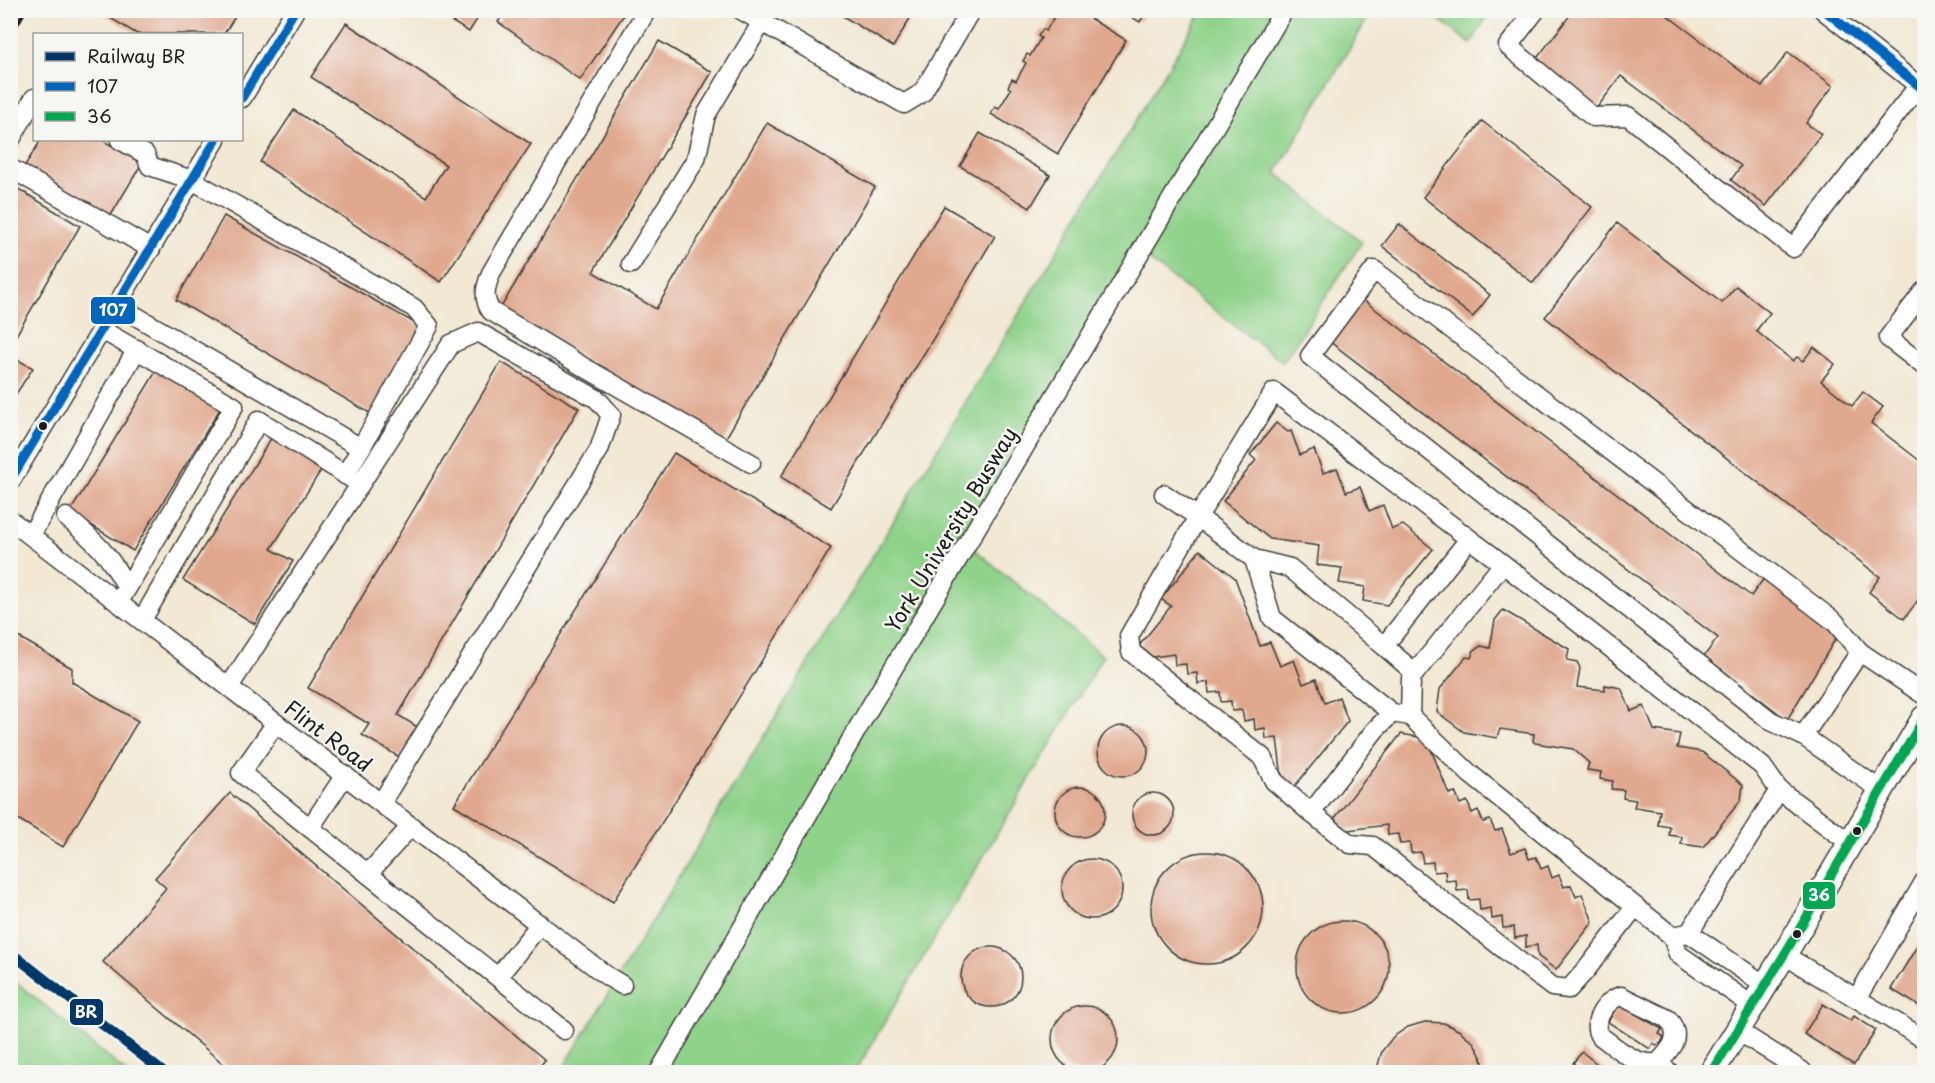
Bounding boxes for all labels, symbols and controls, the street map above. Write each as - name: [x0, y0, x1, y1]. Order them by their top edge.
- legend: [33, 33, 243, 141]
- text: Railway BR: [87, 42, 185, 69]
- text: 107: [87, 72, 118, 99]
- text: 36: [87, 102, 112, 129]
- line badge: 107: [90, 296, 136, 325]
- text: 107: [99, 297, 127, 321]
- unlabelled marker: [37, 420, 49, 432]
- street label: York University Busway: [876, 420, 1024, 638]
- street label: Flint Road: [278, 691, 380, 779]
- unlabelled marker: [1851, 825, 1863, 837]
- line badge: 36: [1802, 881, 1836, 910]
- text: 36: [1808, 882, 1830, 906]
- unlabelled marker: [1791, 928, 1803, 940]
- line badge: BR: [69, 998, 104, 1026]
- text: BR: [75, 999, 98, 1023]

